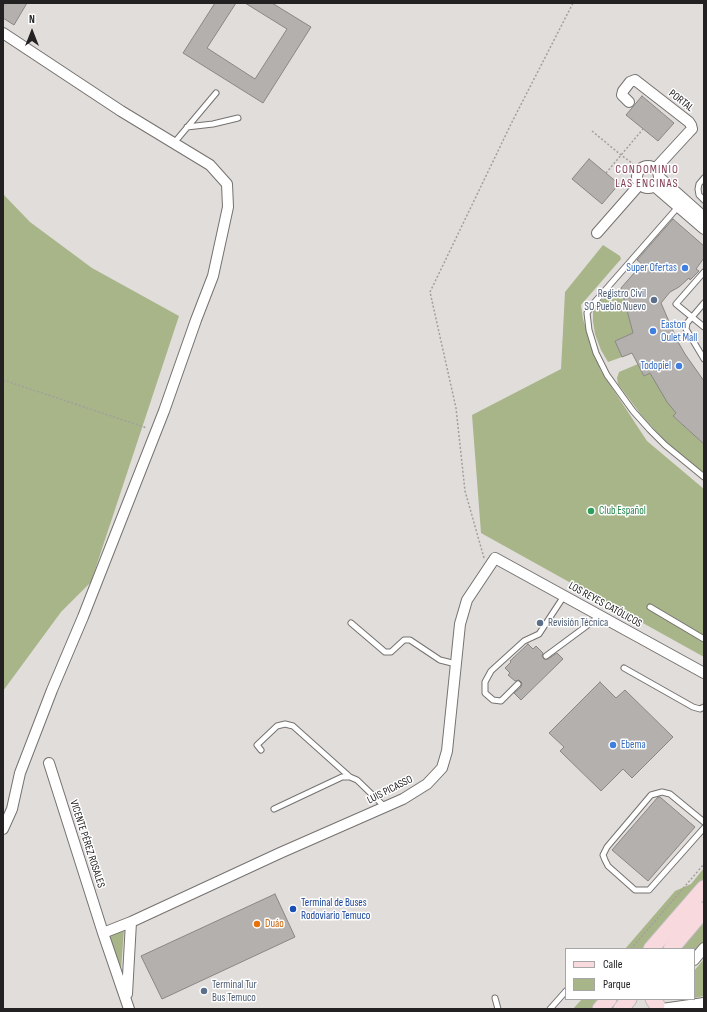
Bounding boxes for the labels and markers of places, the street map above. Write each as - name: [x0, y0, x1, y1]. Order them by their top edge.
- place label: Super Ofertas: [626, 261, 677, 275]
- marker: Super Ofertas: [680, 263, 690, 273]
- place label: Registro Civil SO Pueblo Nuevo: [584, 287, 646, 313]
- marker: Registro Civil SO Pueblo Nuevo: [649, 295, 659, 305]
- place label: Easton Oulet Mall: [661, 318, 697, 344]
- marker: Easton Oulet Mall: [648, 326, 658, 336]
- place label: Todopiel: [640, 359, 671, 373]
- marker: Todopiel: [674, 361, 684, 371]
- place label: Club Español: [599, 504, 646, 518]
- marker: Club Español: [586, 506, 596, 516]
- place label: Revisión Técnica: [548, 616, 608, 630]
- marker: Revisión Técnica: [535, 618, 545, 628]
- place label: Ebema: [621, 738, 646, 752]
- marker: Ebema: [608, 740, 618, 750]
- place label: Terminal de Buses Rodoviario Temuco: [301, 896, 370, 922]
- marker: Terminal de Buses Rodoviario Temuco: [288, 904, 298, 914]
- place label: Duáo: [265, 917, 284, 931]
- marker: Duáo: [252, 919, 262, 929]
- place label: Terminal Tur Bus Temuco: [212, 978, 257, 1004]
- marker: Terminal Tur Bus Temuco: [199, 986, 209, 996]

